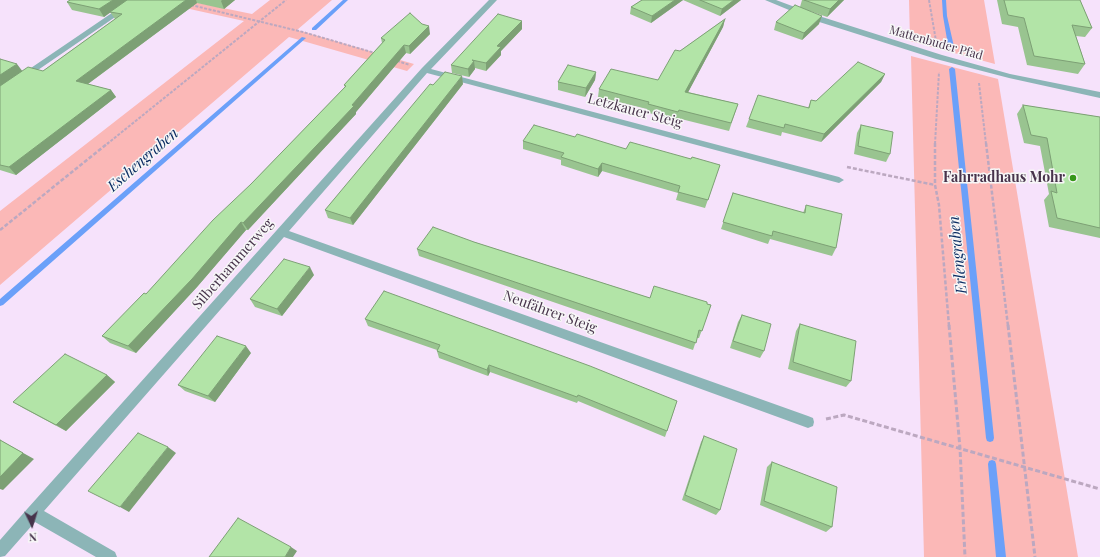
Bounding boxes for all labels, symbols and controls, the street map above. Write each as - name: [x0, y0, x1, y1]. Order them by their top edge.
- street label: Mattenbuder Pfad: [888, 23, 984, 63]
- street label: Letzkauer Steig: [586, 90, 684, 132]
- water label: Eschengraben: [104, 124, 182, 196]
- place label: Fahrradhaus Mohr: [943, 170, 1065, 186]
- marker: Fahrradhaus Mohr: [1068, 173, 1078, 183]
- street label: Silberhammerweg: [189, 215, 277, 313]
- water label: Erlengraben: [945, 215, 971, 295]
- street label: Neufährer Steig: [501, 287, 599, 337]
- north arrow: [12, 505, 52, 545]
- text: N: [28, 530, 37, 545]

